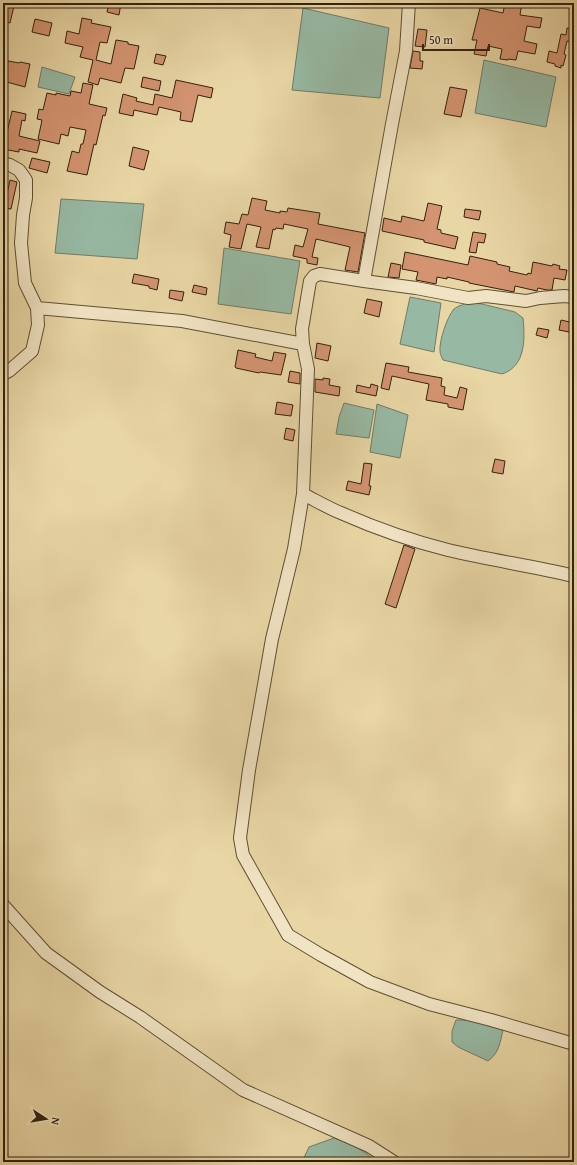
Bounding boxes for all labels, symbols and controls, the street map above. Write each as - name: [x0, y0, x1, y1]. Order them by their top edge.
- scale bar: [423, 26, 489, 52]
- text: 50 m: [429, 31, 453, 48]
- north arrow: [26, 1099, 66, 1139]
- text: N: [47, 1116, 64, 1127]

